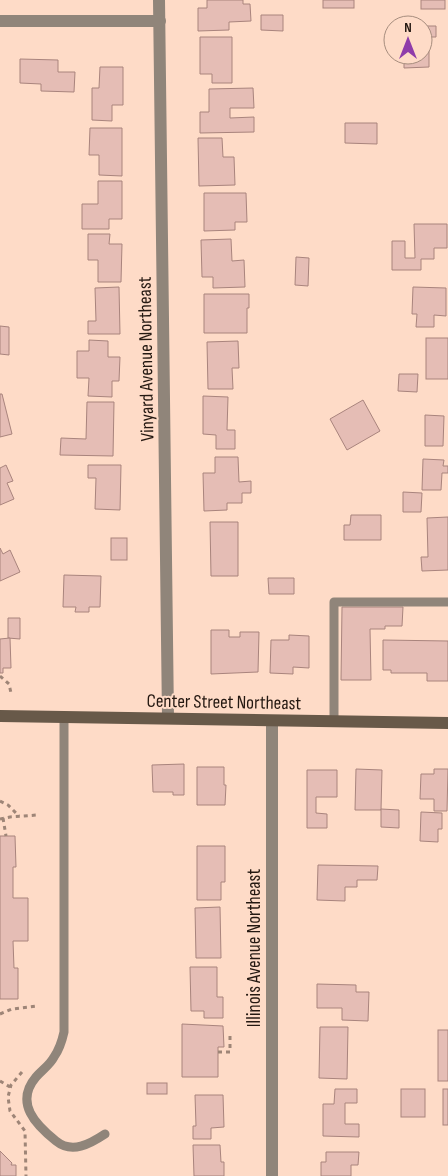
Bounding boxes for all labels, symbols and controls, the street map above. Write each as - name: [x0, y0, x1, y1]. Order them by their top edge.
- north arrow: [383, 15, 433, 65]
- text: N: [404, 19, 412, 36]
- street label: Vinyard Avenue Northeast: [134, 276, 159, 442]
- street label: Center Street Northeast: [146, 690, 302, 715]
- street label: Illinois Avenue Northeast: [243, 869, 266, 1027]

